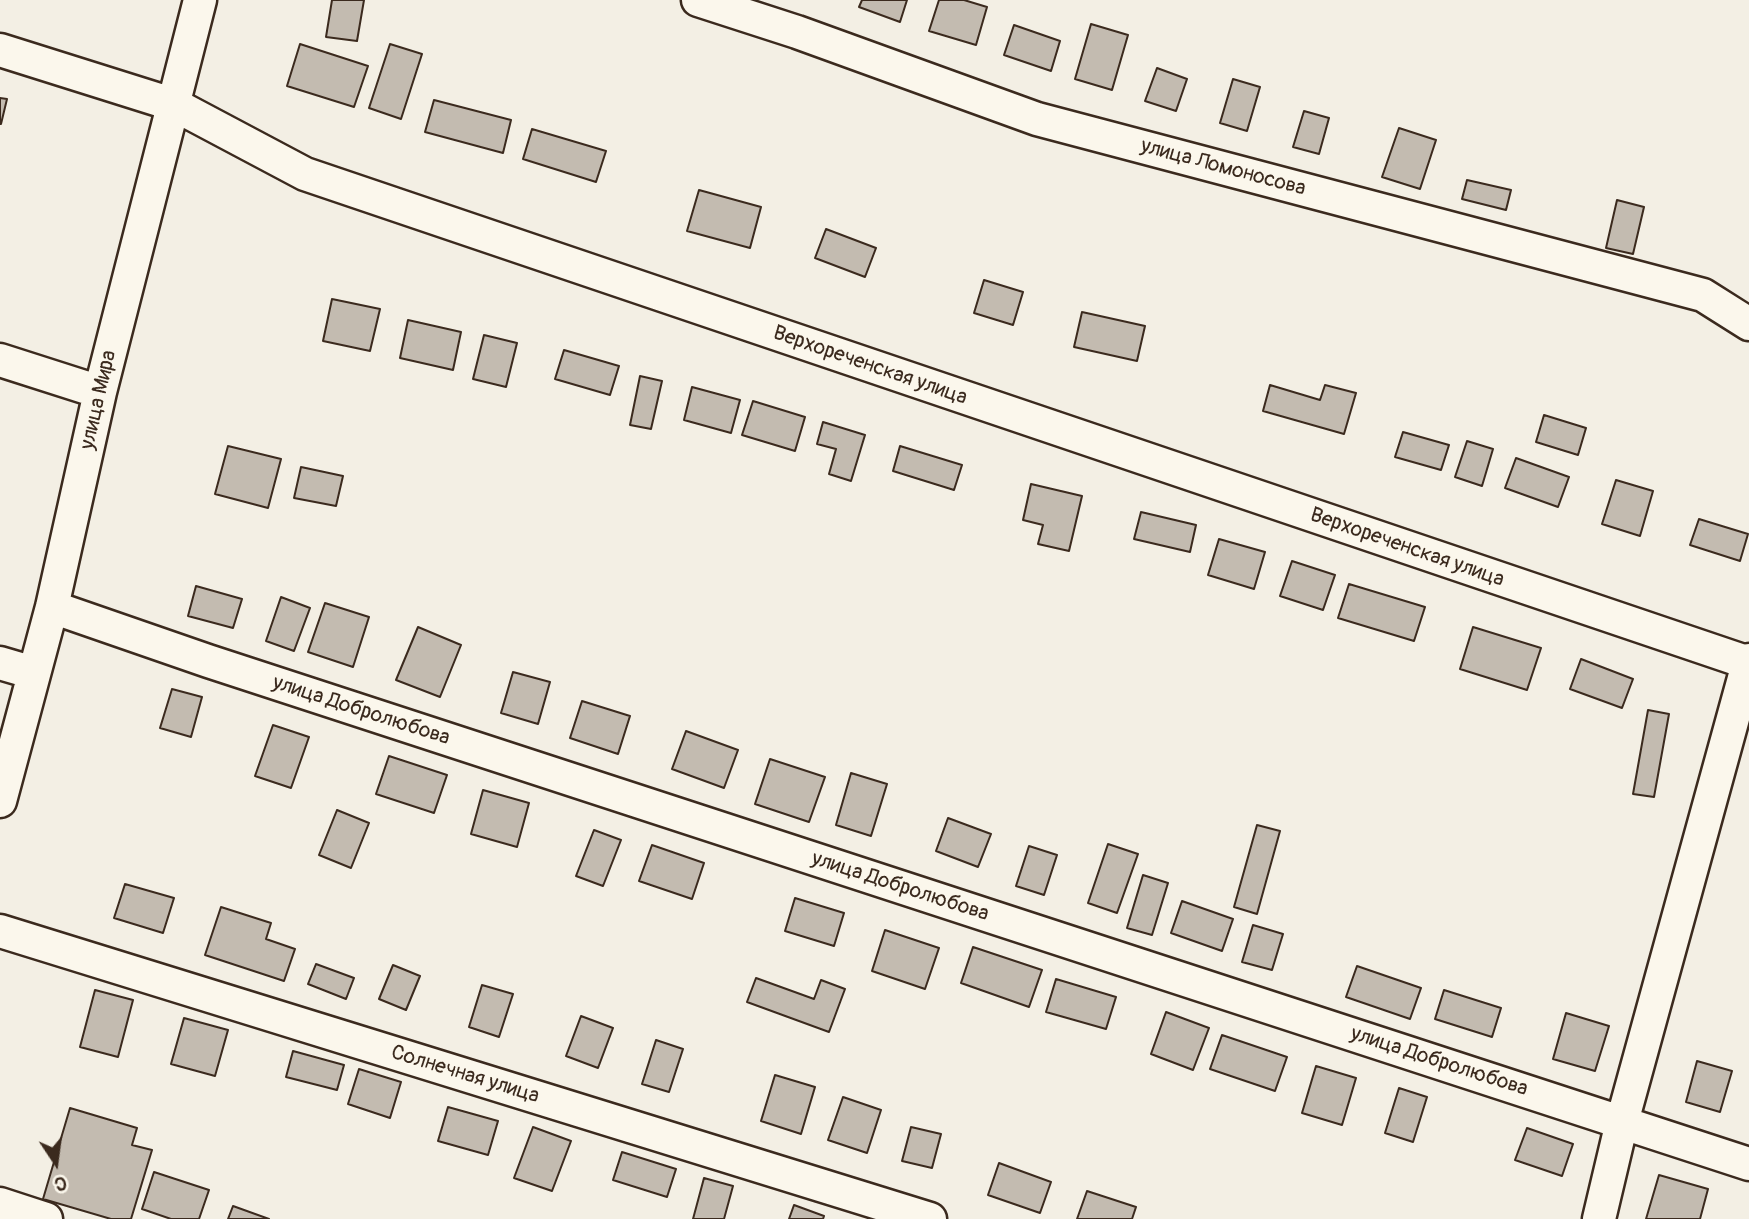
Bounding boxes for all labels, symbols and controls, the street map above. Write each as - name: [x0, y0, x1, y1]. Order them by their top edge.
- street label: улица Ломоносова: [1138, 134, 1308, 202]
- street label: Верхореченская улица: [770, 321, 970, 411]
- street label: улица Мира: [75, 348, 123, 452]
- street label: Верхореченская улица: [1307, 503, 1507, 593]
- street label: улица Добролюбова: [269, 670, 453, 752]
- street label: улица Добролюбова: [808, 846, 992, 928]
- street label: улица Добролюбова: [1347, 1021, 1531, 1103]
- street label: Солнечная улица: [388, 1040, 542, 1110]
- north arrow: [21, 1128, 91, 1198]
- text: С: [52, 1170, 69, 1196]

